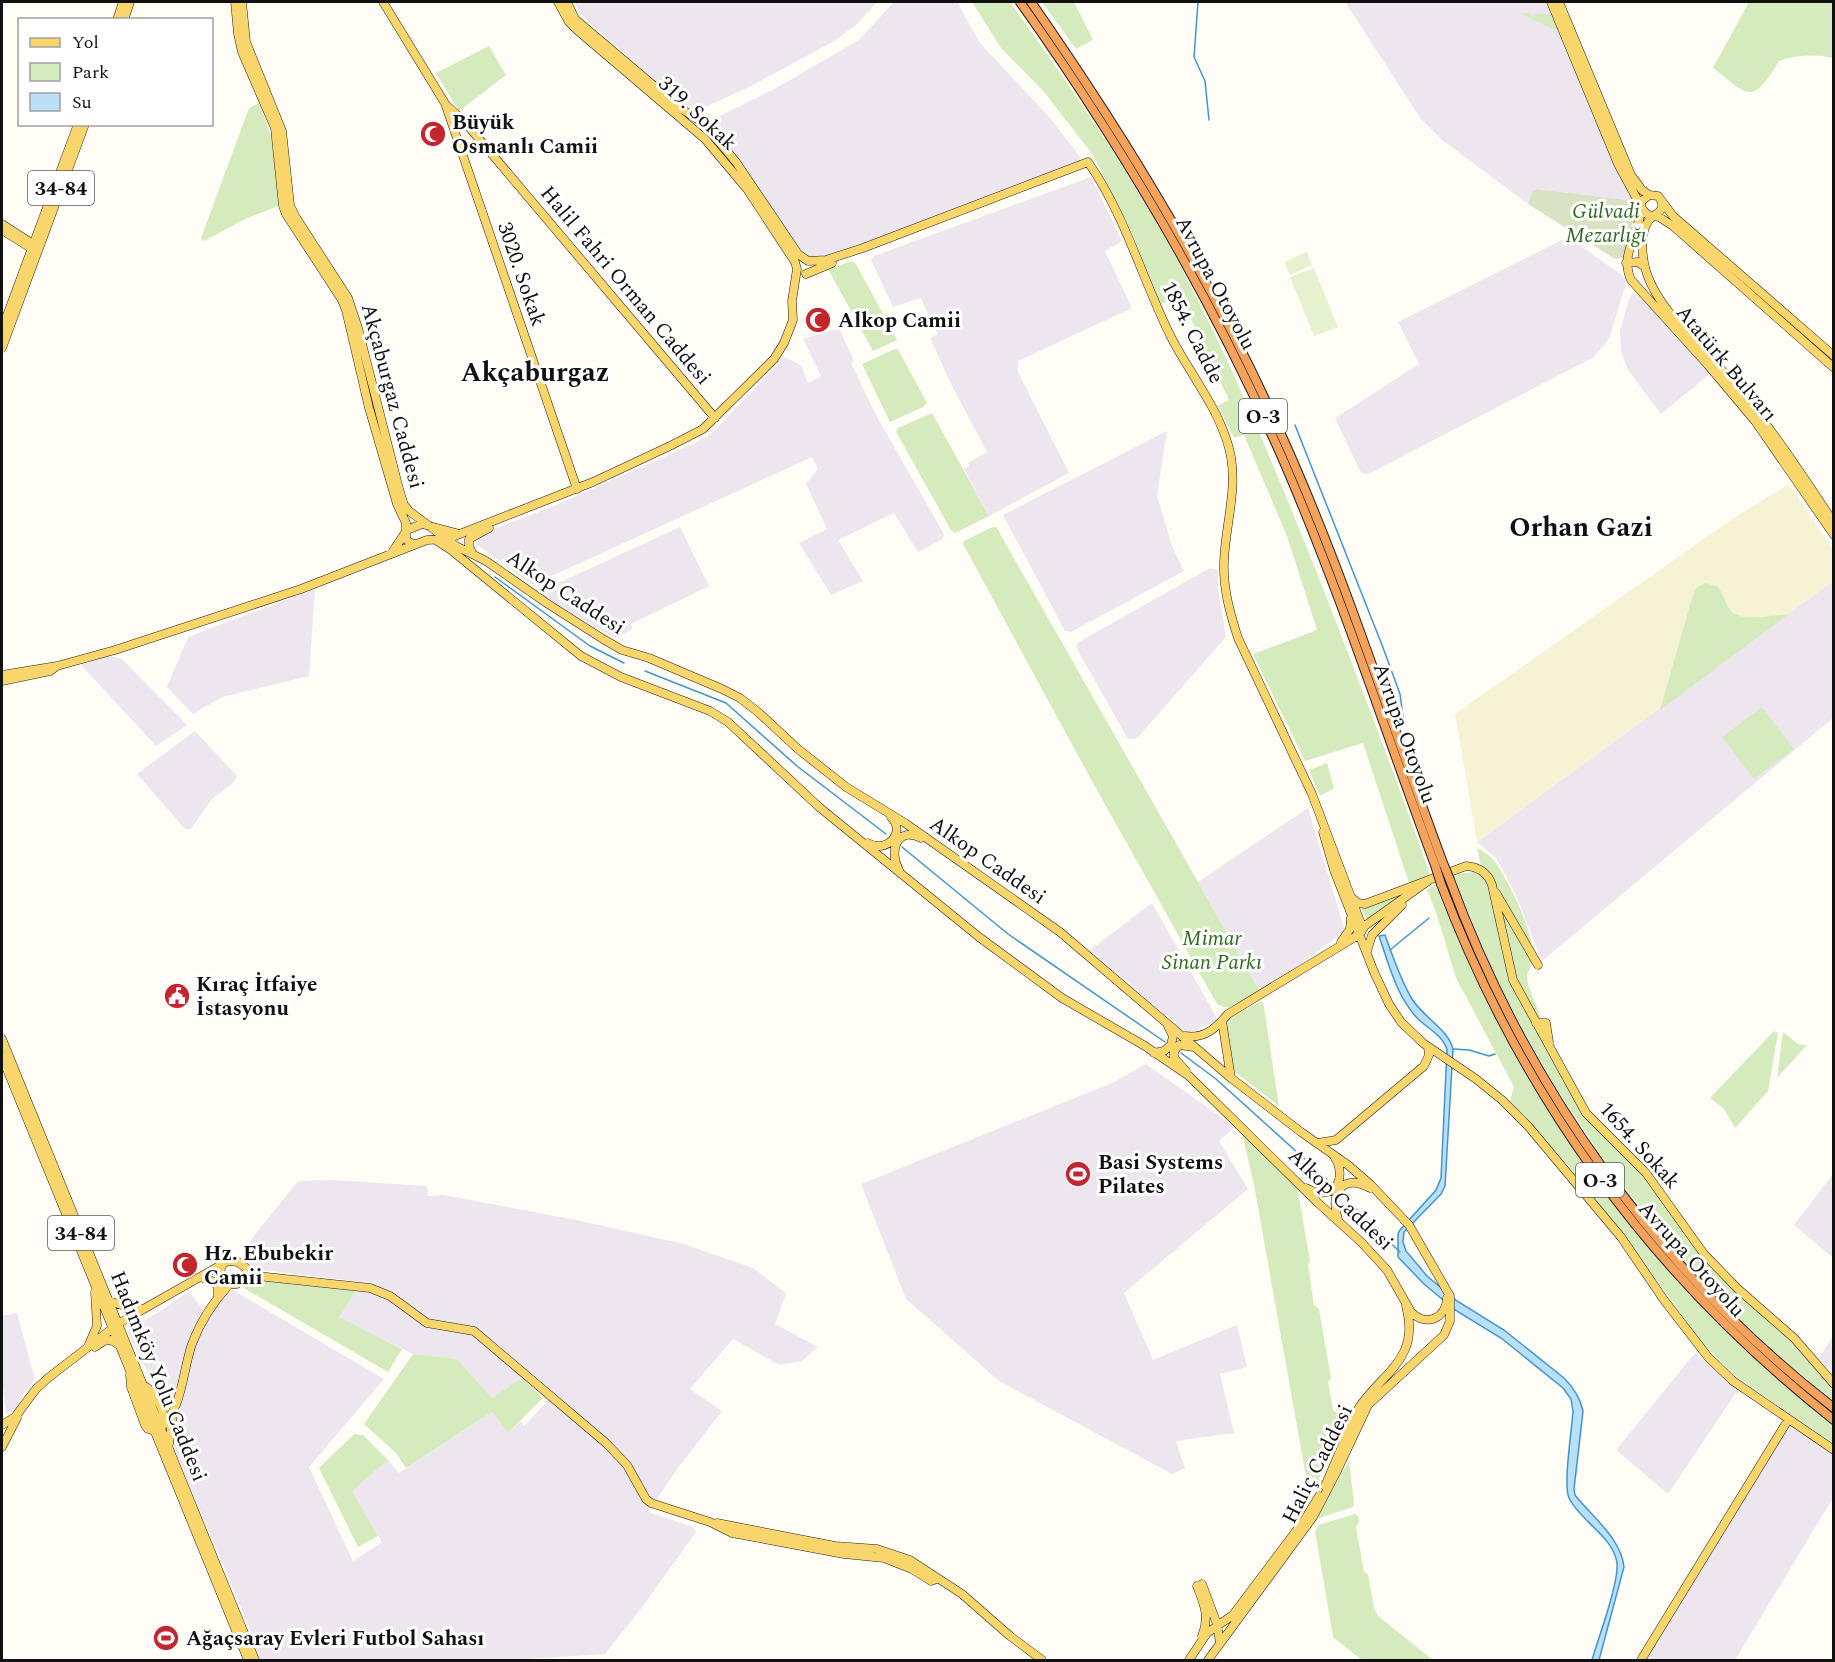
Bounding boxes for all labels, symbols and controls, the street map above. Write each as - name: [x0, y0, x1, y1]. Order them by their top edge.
- legend: [18, 18, 213, 126]
- text: Yol: [72, 29, 99, 56]
- text: Park: [72, 59, 109, 86]
- street label: 319. Sokak: [650, 69, 744, 159]
- text: Su: [72, 89, 92, 116]
- place label: Büyük Osmanlı Camii: [452, 107, 598, 163]
- mosque icon: Büyük Osmanlı Camii: [418, 119, 448, 149]
- road number: 34-84: [28, 171, 94, 205]
- street label: Halil Fahri Orman Caddesi: [532, 179, 719, 393]
- park label: Gülvadi Mezarlığı: [1565, 196, 1647, 252]
- street label: Avrupa Otoyolu: [1166, 211, 1264, 356]
- street label: 3020. Sokak: [488, 218, 554, 331]
- street label: 1854. Cadde: [1153, 275, 1232, 389]
- street label: Atatürk Bulvarı: [1668, 298, 1785, 429]
- street label: Akçaburgaz Caddesi: [352, 300, 432, 492]
- mosque icon: Alkop Camii: [803, 305, 833, 335]
- place label: Alkop Camii: [838, 305, 961, 337]
- district label: Akçaburgaz: [461, 352, 609, 394]
- road number: O-3: [1239, 399, 1287, 433]
- district label: Orhan Gazi: [1509, 507, 1653, 549]
- street label: Alkop Caddesi: [500, 542, 631, 643]
- street label: Avrupa Otoyolu: [1364, 658, 1444, 808]
- street label: Alkop Caddesi: [922, 809, 1052, 913]
- park label: Mimar Sinan Parkı: [1162, 923, 1262, 979]
- place label: Kıraç İtfaiye İstasyonu: [196, 969, 317, 1025]
- public building icon: Kıraç İtfaiye İstasyonu: [162, 981, 192, 1011]
- street label: 1654. Sokak: [1591, 1095, 1688, 1197]
- street label: Alkop Caddesi: [1280, 1141, 1400, 1259]
- place label: Basi Systems Pilates: [1098, 1147, 1223, 1203]
- sports icon: Basi Systems Pilates: [1063, 1159, 1093, 1189]
- road number: O-3: [1576, 1163, 1624, 1197]
- street label: Avrupa Otoyolu: [1630, 1194, 1753, 1325]
- road number: 34-84: [48, 1216, 114, 1250]
- place label: Hz. Ebubekir Camii: [204, 1238, 333, 1294]
- mosque icon: Hz. Ebubekir Camii: [170, 1250, 200, 1280]
- street label: Hadımköy Yolu Caddesi: [101, 1266, 215, 1486]
- street label: Haliç Caddesi: [1274, 1399, 1362, 1530]
- sports icon: Ağaçsaray Evleri Futbol Sahası: [151, 1623, 181, 1653]
- place label: Ağaçsaray Evleri Futbol Sahası: [186, 1623, 484, 1655]

